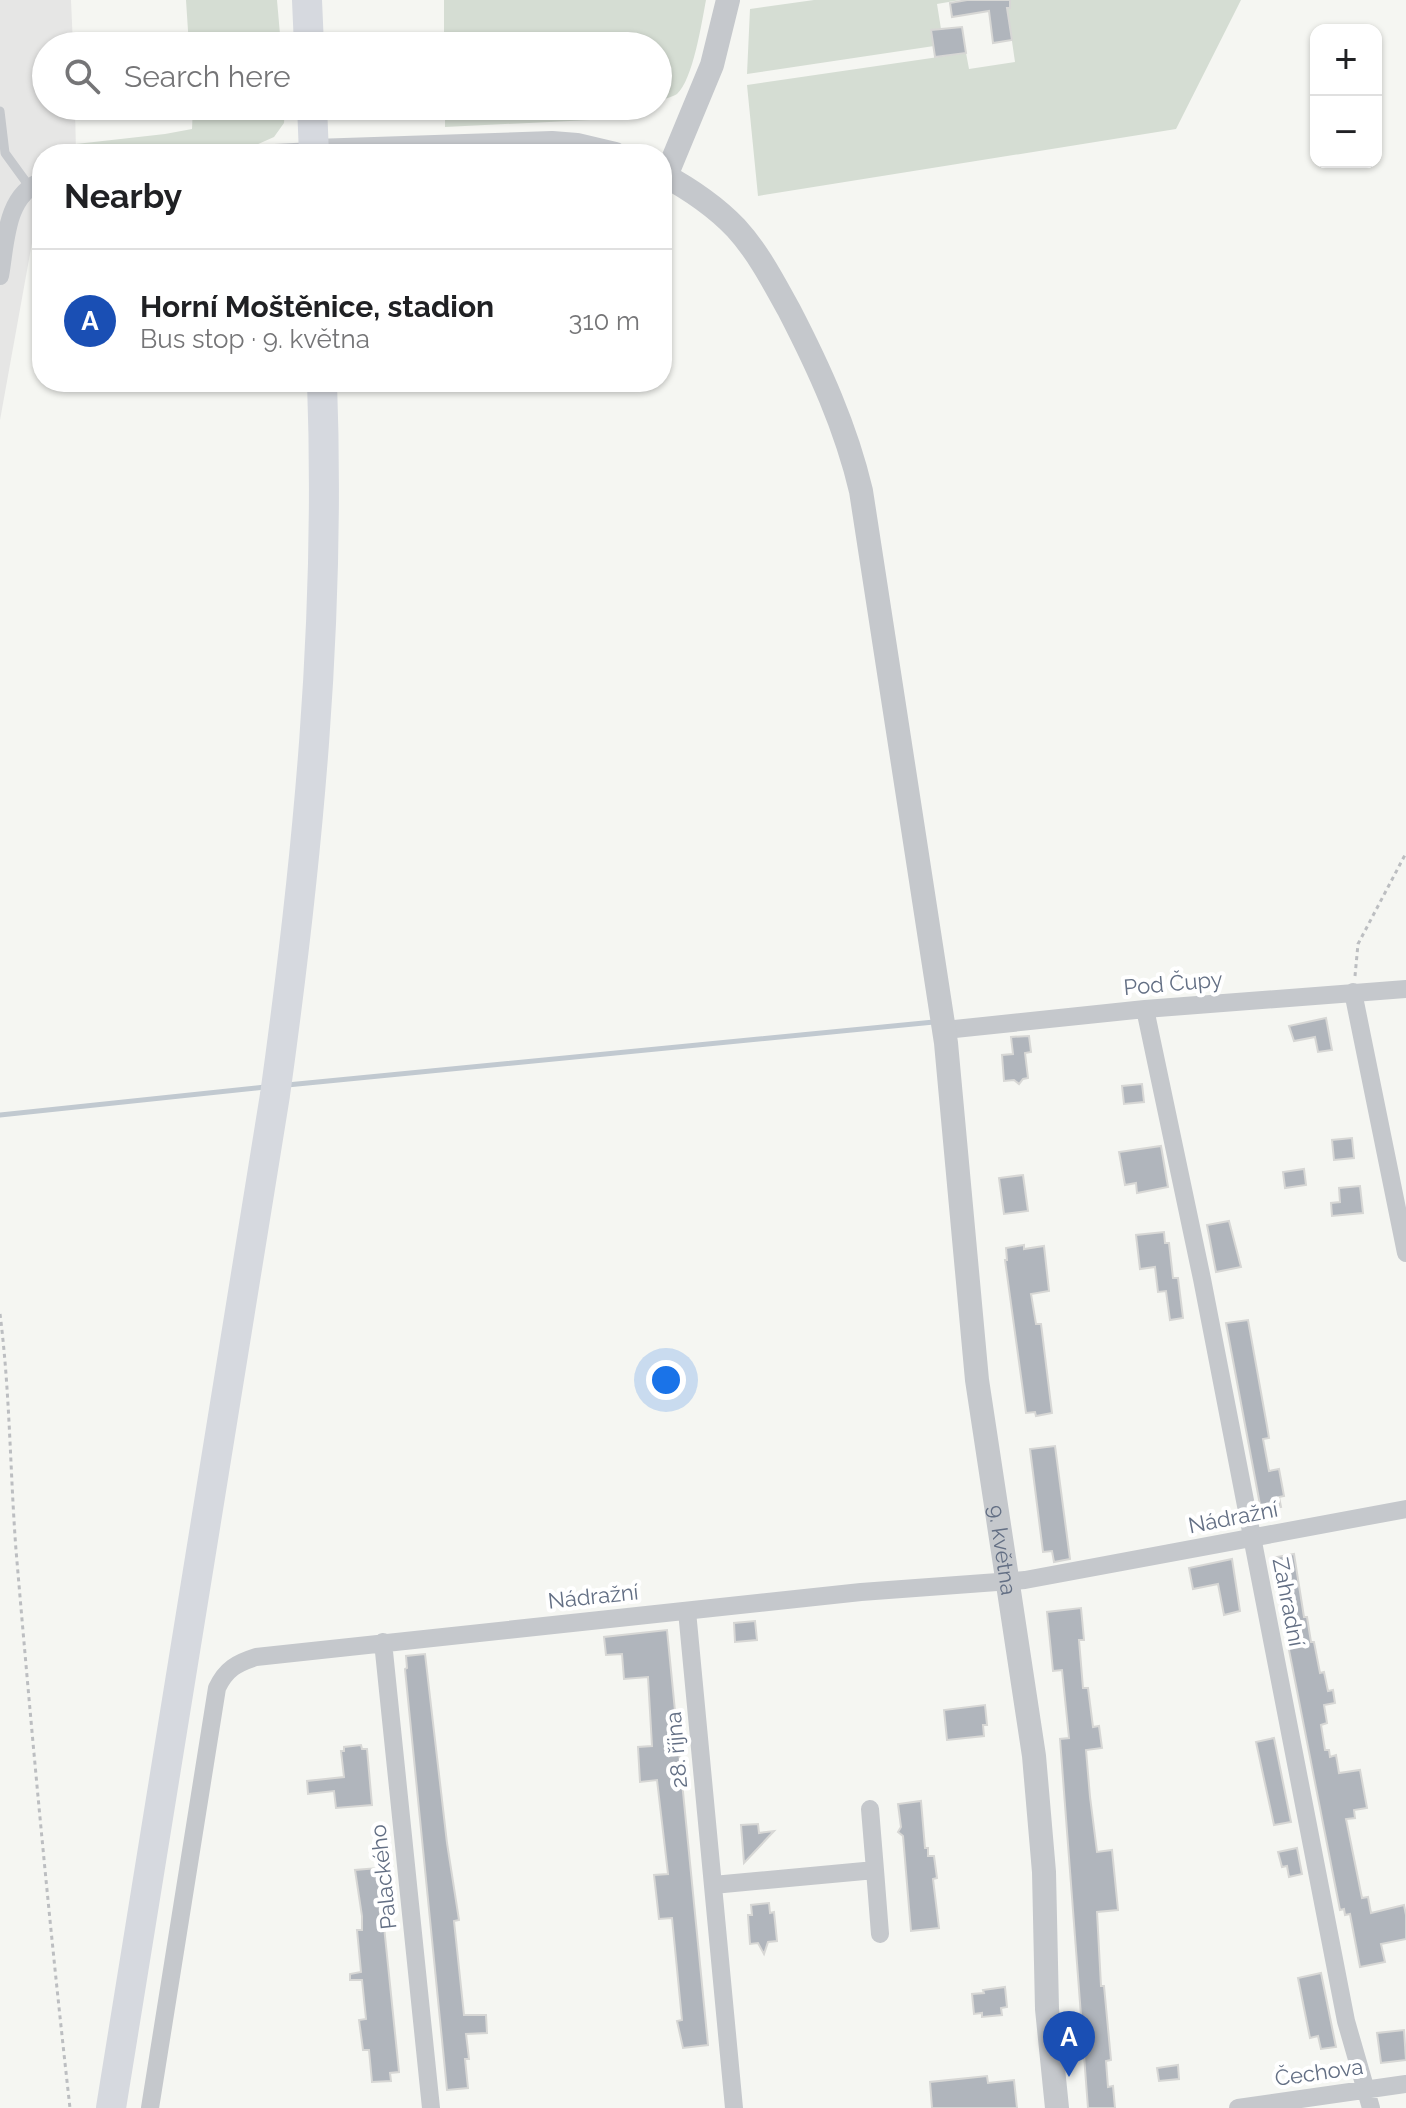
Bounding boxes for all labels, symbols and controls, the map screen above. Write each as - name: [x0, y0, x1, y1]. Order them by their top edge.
- map controls: [1310, 24, 1382, 168]
- button: +: [1310, 24, 1382, 96]
- search box: [32, 32, 672, 120]
- icon: search: [60, 54, 104, 98]
- text: Search here: [124, 59, 291, 94]
- button: −: [1310, 96, 1382, 168]
- text: Nearby: [64, 176, 182, 216]
- text: Horní Moštěnice, stadion: [140, 289, 494, 324]
- text: A: [81, 306, 99, 336]
- text: 310 m: [569, 306, 640, 336]
- text: Bus stop · 9. května: [140, 324, 370, 354]
- street label: Pod Čupy: [1122, 966, 1224, 1000]
- your location: [646, 1360, 686, 1400]
- street label: Nádražní: [1186, 1496, 1280, 1538]
- street label: 9. května: [983, 1503, 1022, 1597]
- street label: Zahradní: [1268, 1556, 1310, 1649]
- street label: Nádražní: [547, 1578, 640, 1614]
- street label: 28. října: [660, 1711, 692, 1789]
- street label: Palackého: [365, 1823, 401, 1931]
- pin: A: [1043, 2011, 1095, 2077]
- street label: Čechova: [1273, 2053, 1365, 2091]

